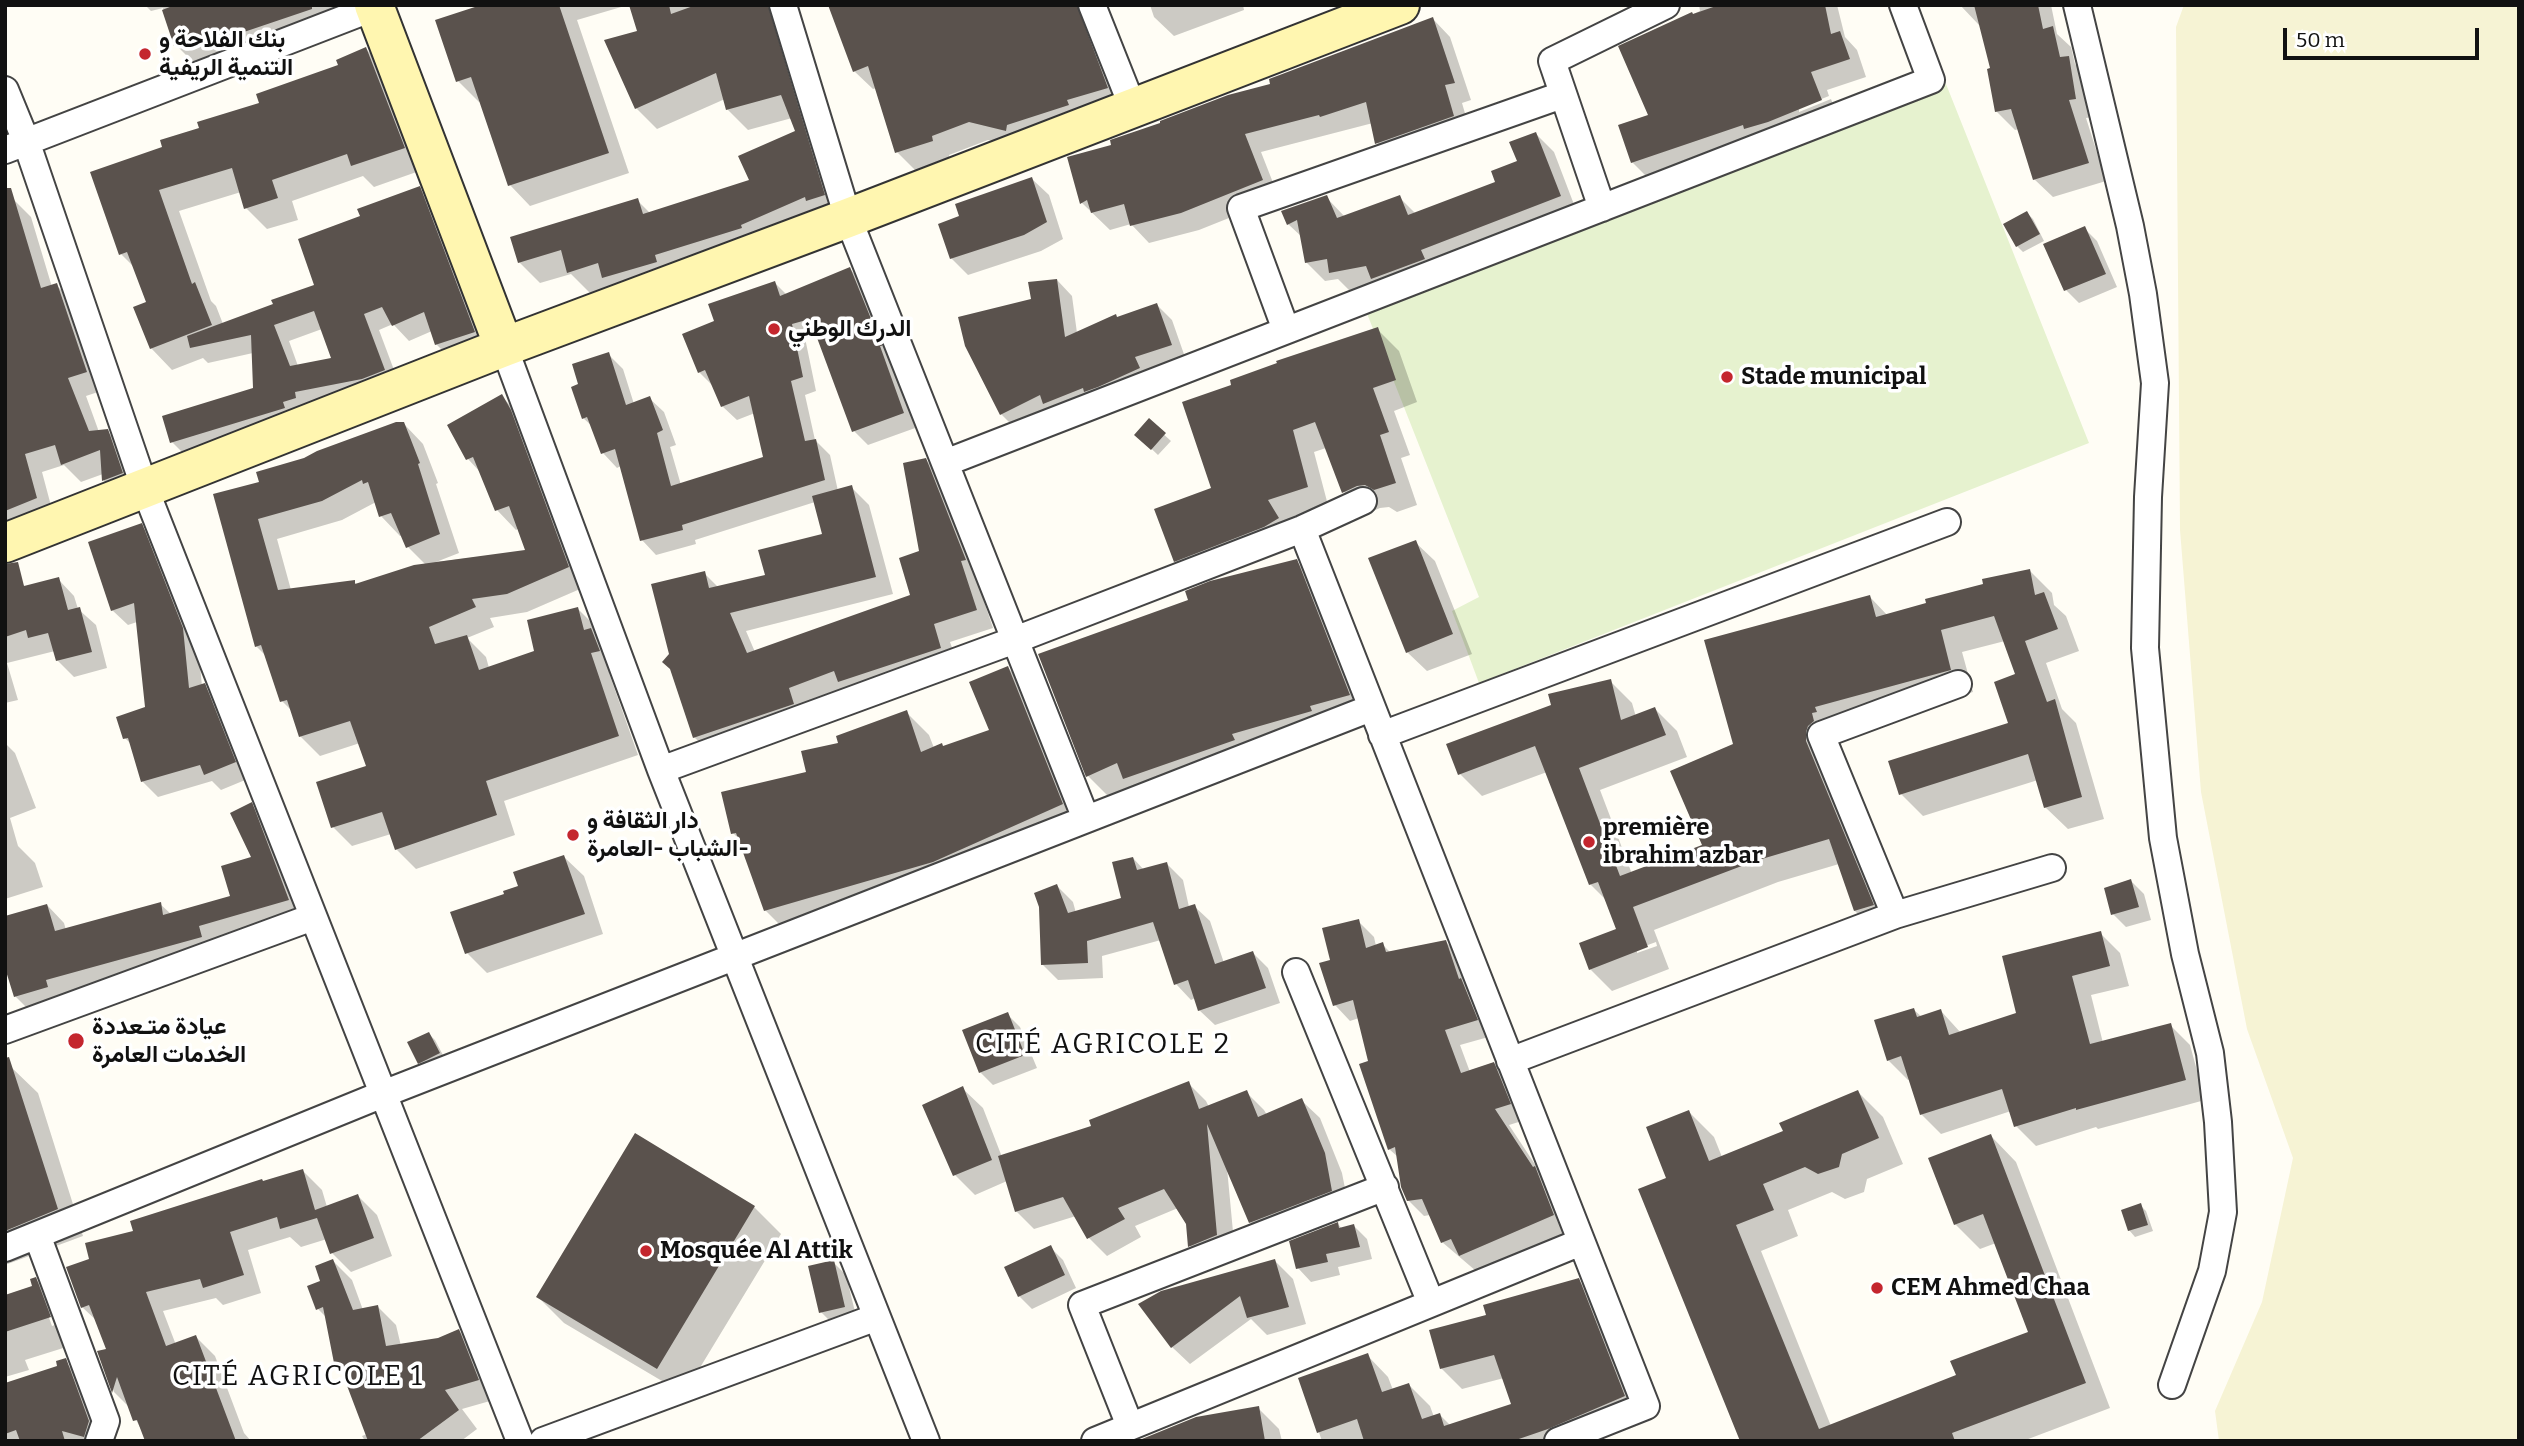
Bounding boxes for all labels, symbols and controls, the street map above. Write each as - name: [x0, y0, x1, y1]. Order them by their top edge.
- scale bar: [2286, 14, 2482, 58]
- place label: بنك الفلاحة و التنمية الريفية: [159, 26, 293, 82]
- text: 50 m: [2296, 27, 2345, 53]
- marker: بنك الفلاحة و التنمية الريفية: [137, 46, 153, 62]
- place label: الدرك الوطني: [788, 315, 912, 343]
- marker: الدرك الوطني: [766, 321, 782, 337]
- place label: Stade municipal: [1741, 363, 1926, 391]
- marker: Stade municipal: [1719, 369, 1735, 385]
- place label: دار الثقافة و الشباب -العامرة-: [587, 807, 749, 863]
- place label: première ibrahim azbar: [1603, 814, 1763, 870]
- marker: دار الثقافة و الشباب -العامرة-: [565, 827, 581, 843]
- marker: première ibrahim azbar: [1581, 834, 1597, 850]
- place label: عيادة متـعددة الخدمات العامرة: [92, 1013, 246, 1069]
- district label: CITÉ AGRICOLE 2: [977, 1028, 1229, 1062]
- marker: عيادة متـعددة الخدمات العامرة: [66, 1031, 86, 1051]
- place label: Mosquée Al Attik: [660, 1237, 853, 1265]
- marker: Mosquée Al Attik: [638, 1243, 654, 1259]
- place label: CEM Ahmed Chaa: [1891, 1274, 2090, 1302]
- marker: CEM Ahmed Chaa: [1869, 1280, 1885, 1296]
- district label: CITÉ AGRICOLE 1: [174, 1360, 422, 1394]

